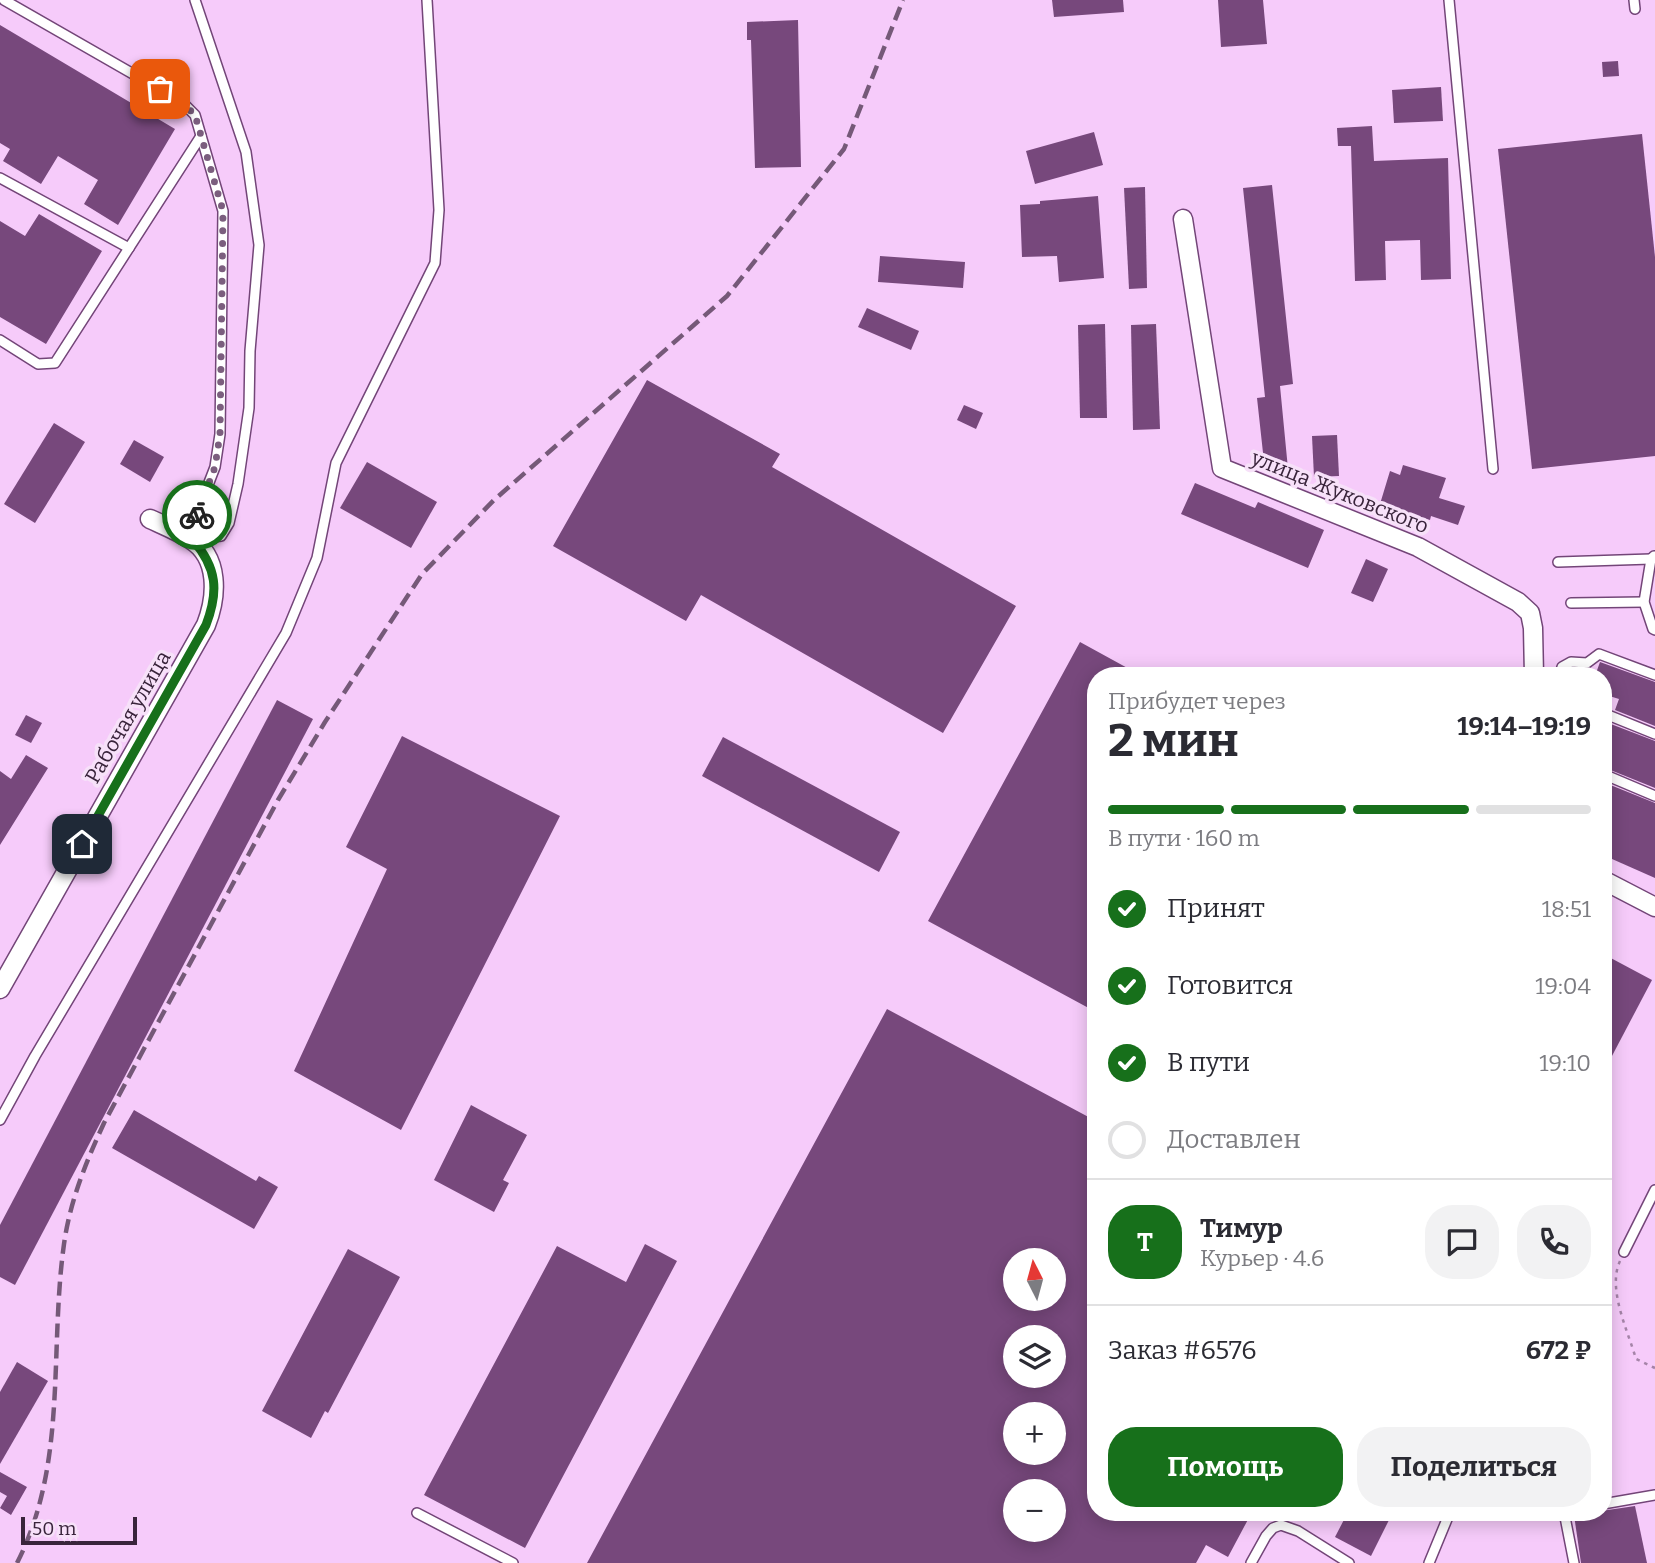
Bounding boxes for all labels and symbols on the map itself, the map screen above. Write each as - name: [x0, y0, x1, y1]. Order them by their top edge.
- pin: [130, 59, 190, 119]
- street label: улица Жуковского: [1247, 444, 1432, 539]
- courier: [162, 480, 232, 550]
- street label: Рабочая улица: [80, 646, 177, 788]
- pin: [52, 814, 112, 874]
- north arrow: [1003, 1248, 1066, 1311]
- scale bar: [21, 1514, 136, 1546]

